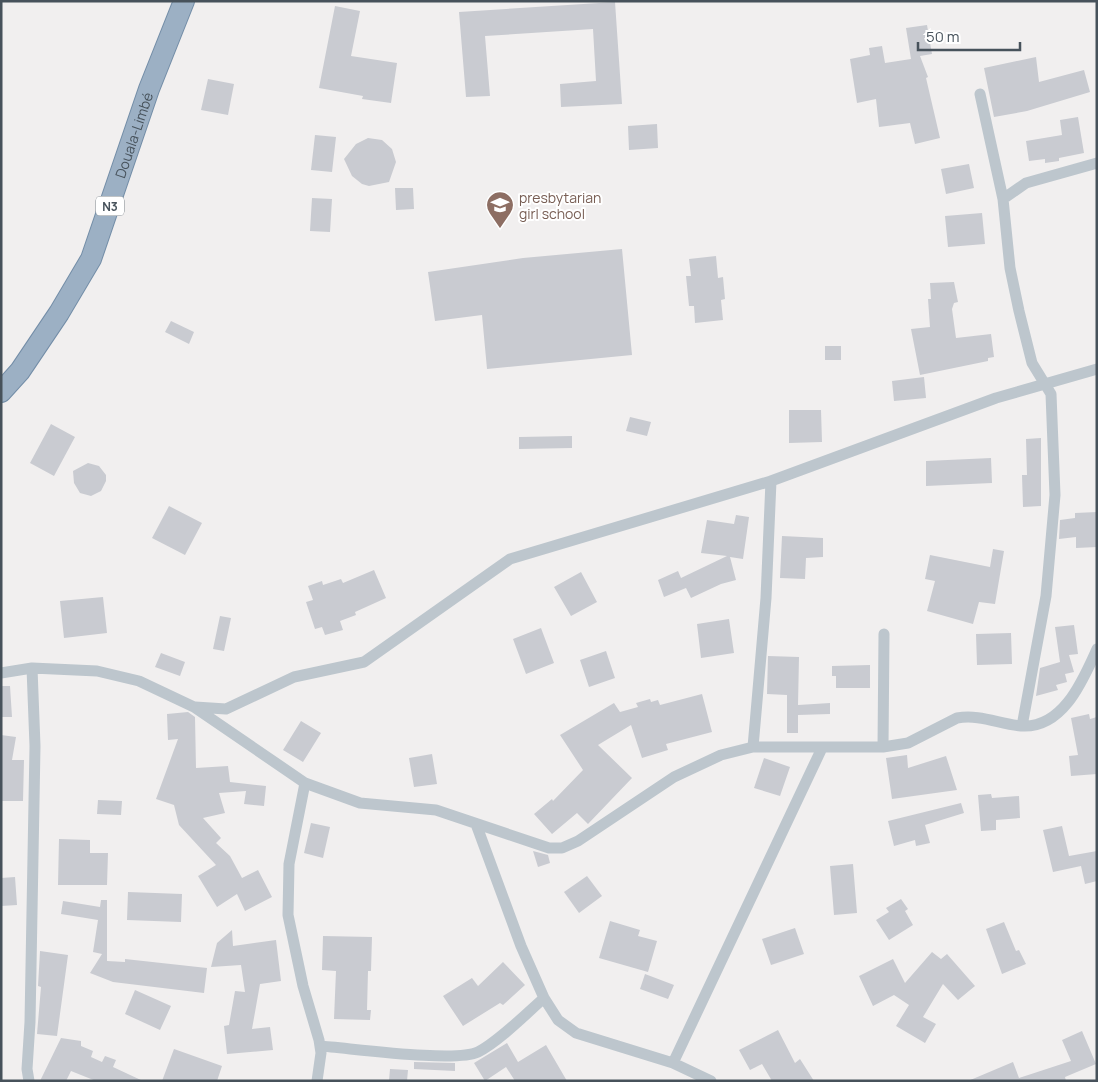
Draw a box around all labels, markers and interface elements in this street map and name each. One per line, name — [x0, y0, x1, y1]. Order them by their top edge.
scale bar — [918, 20, 1020, 52]
text: 50 m — [926, 26, 960, 47]
street label: Douala-Limbé — [110, 90, 157, 180]
place label: presbytarian girl school — [519, 188, 601, 223]
school or university icon: presbytarian girl school — [485, 190, 515, 229]
road number: N3 — [96, 197, 124, 216]

